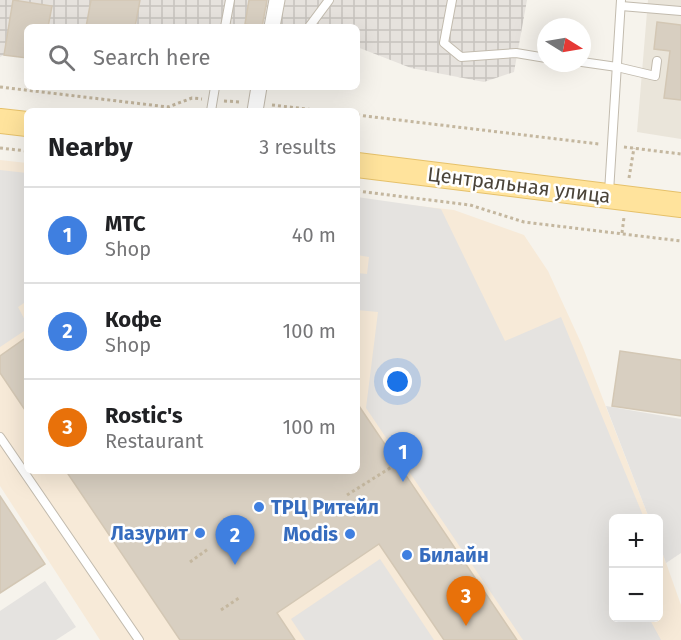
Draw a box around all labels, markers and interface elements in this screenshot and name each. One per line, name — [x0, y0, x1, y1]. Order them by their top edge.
north arrow — [537, 18, 591, 72]
search box — [24, 24, 360, 90]
icon: search — [45, 41, 78, 74]
text: Search here — [93, 44, 211, 71]
text: Nearby — [48, 132, 133, 163]
text: 3 results — [259, 135, 336, 159]
street label: Центральная улица — [426, 162, 612, 208]
text: МТС — [105, 210, 146, 237]
text: 1 — [63, 223, 72, 247]
text: 40 m — [292, 223, 336, 247]
text: Shop — [105, 237, 151, 261]
text: Кофе — [105, 306, 162, 333]
text: 2 — [62, 319, 73, 343]
text: 100 m — [283, 319, 336, 343]
text: Shop — [105, 333, 151, 357]
your location — [383, 367, 412, 396]
text: Rostic's — [105, 402, 183, 429]
text: 3 — [62, 415, 73, 439]
text: 100 m — [283, 415, 336, 439]
text: Restaurant — [105, 429, 203, 453]
pin: 1 — [384, 432, 422, 482]
place label: ТРЦ Ритейл — [271, 495, 379, 519]
marker: ТРЦ Ритейл — [252, 500, 266, 514]
map controls — [609, 514, 663, 622]
button: + — [609, 514, 663, 568]
pin: 2 — [216, 516, 254, 565]
place label: Лазурит — [111, 521, 189, 545]
place label: Modis — [283, 522, 338, 546]
marker: Лазурит — [193, 526, 207, 540]
marker: Modis — [343, 527, 357, 541]
place label: Билайн — [419, 543, 489, 567]
marker: Билайн — [400, 548, 414, 562]
button: − — [609, 568, 663, 622]
pin: 3 — [446, 576, 486, 626]

